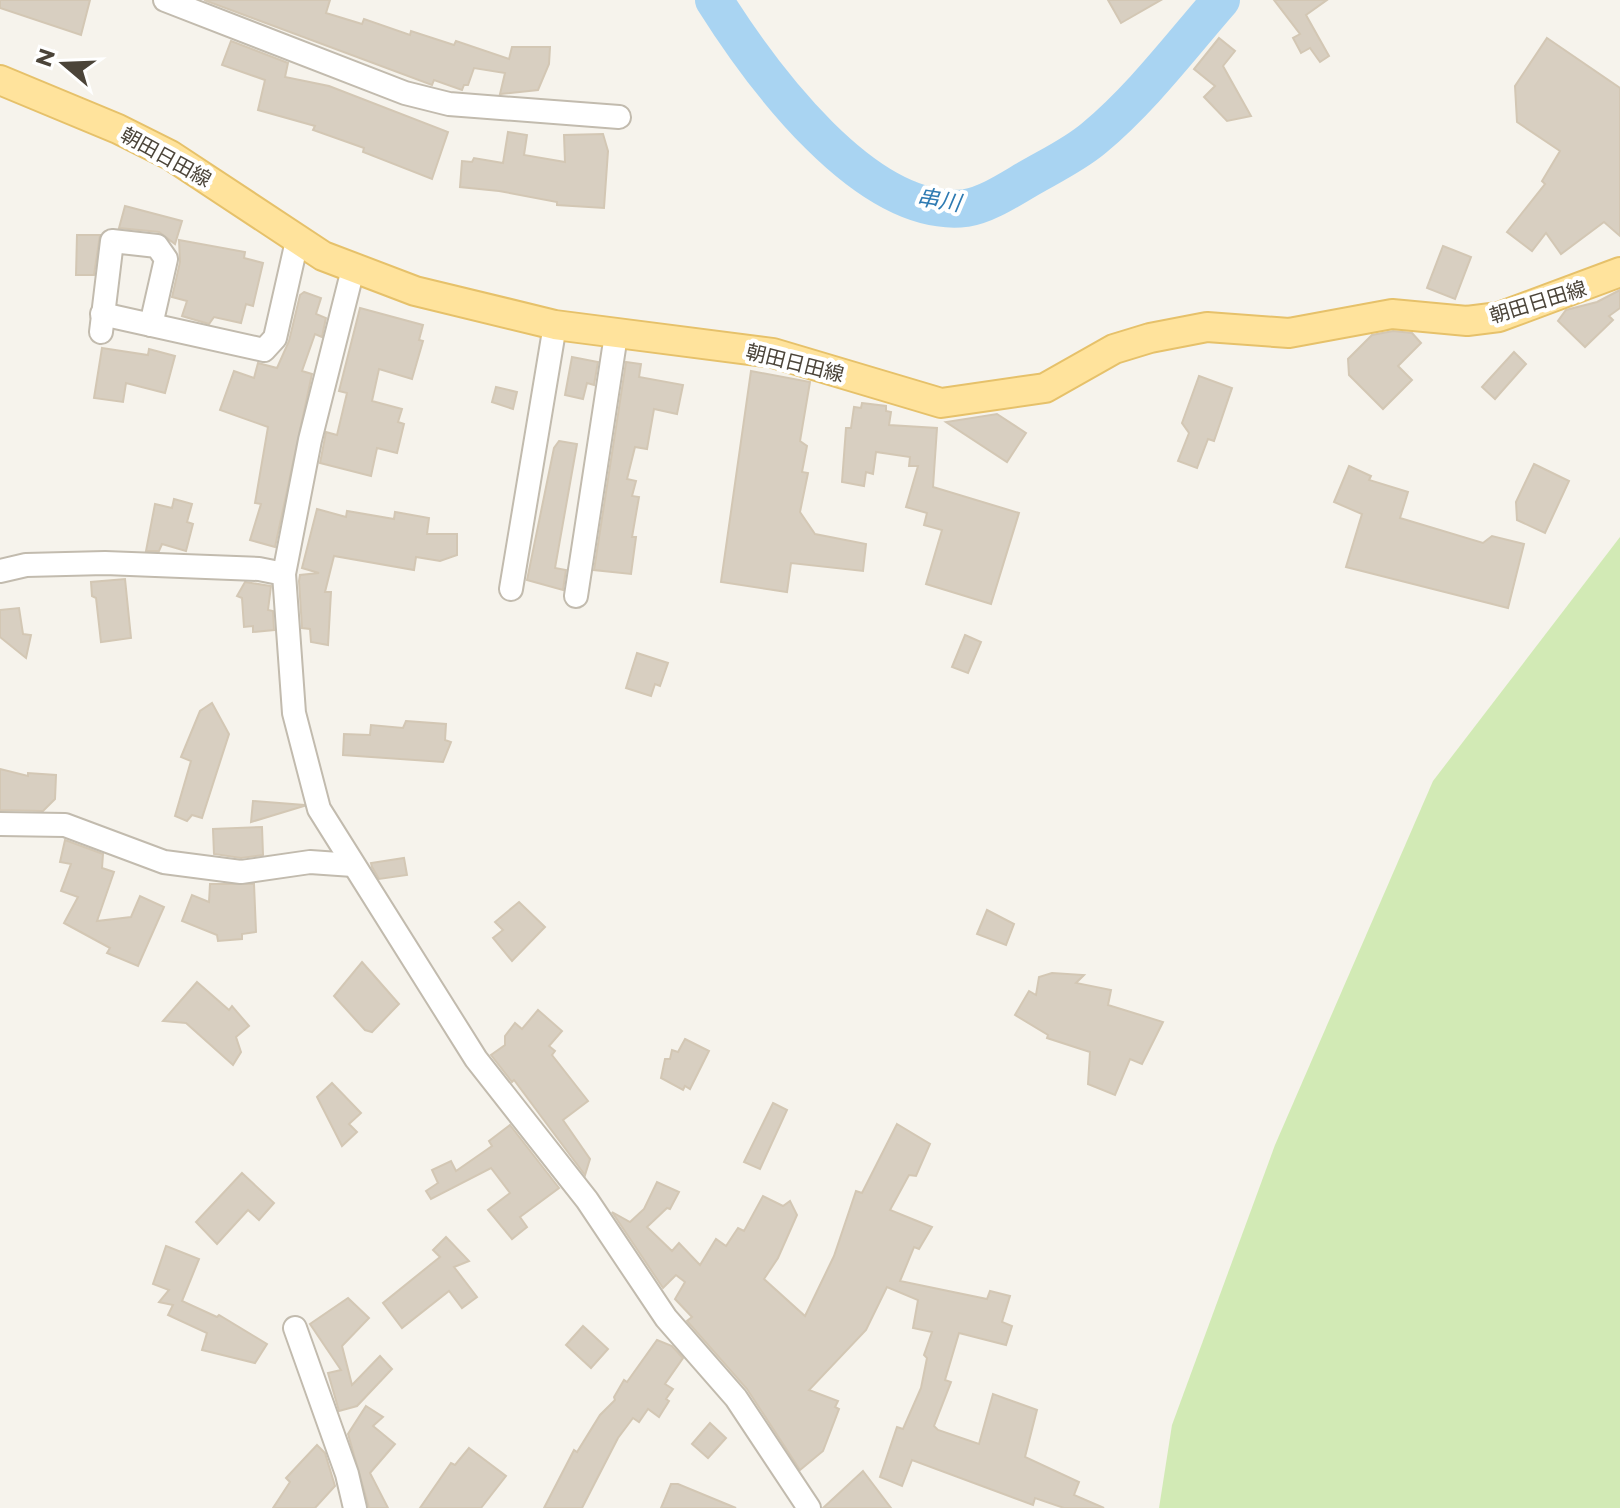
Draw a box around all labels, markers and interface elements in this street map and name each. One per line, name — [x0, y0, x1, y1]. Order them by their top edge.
north arrow — [24, 24, 104, 104]
text: N — [30, 45, 61, 70]
street label: 朝田日田線 — [116, 122, 216, 192]
water label: 串川 — [915, 183, 965, 217]
street label: 朝田日田線 — [1487, 276, 1589, 328]
street label: 朝田日田線 — [744, 339, 846, 387]

